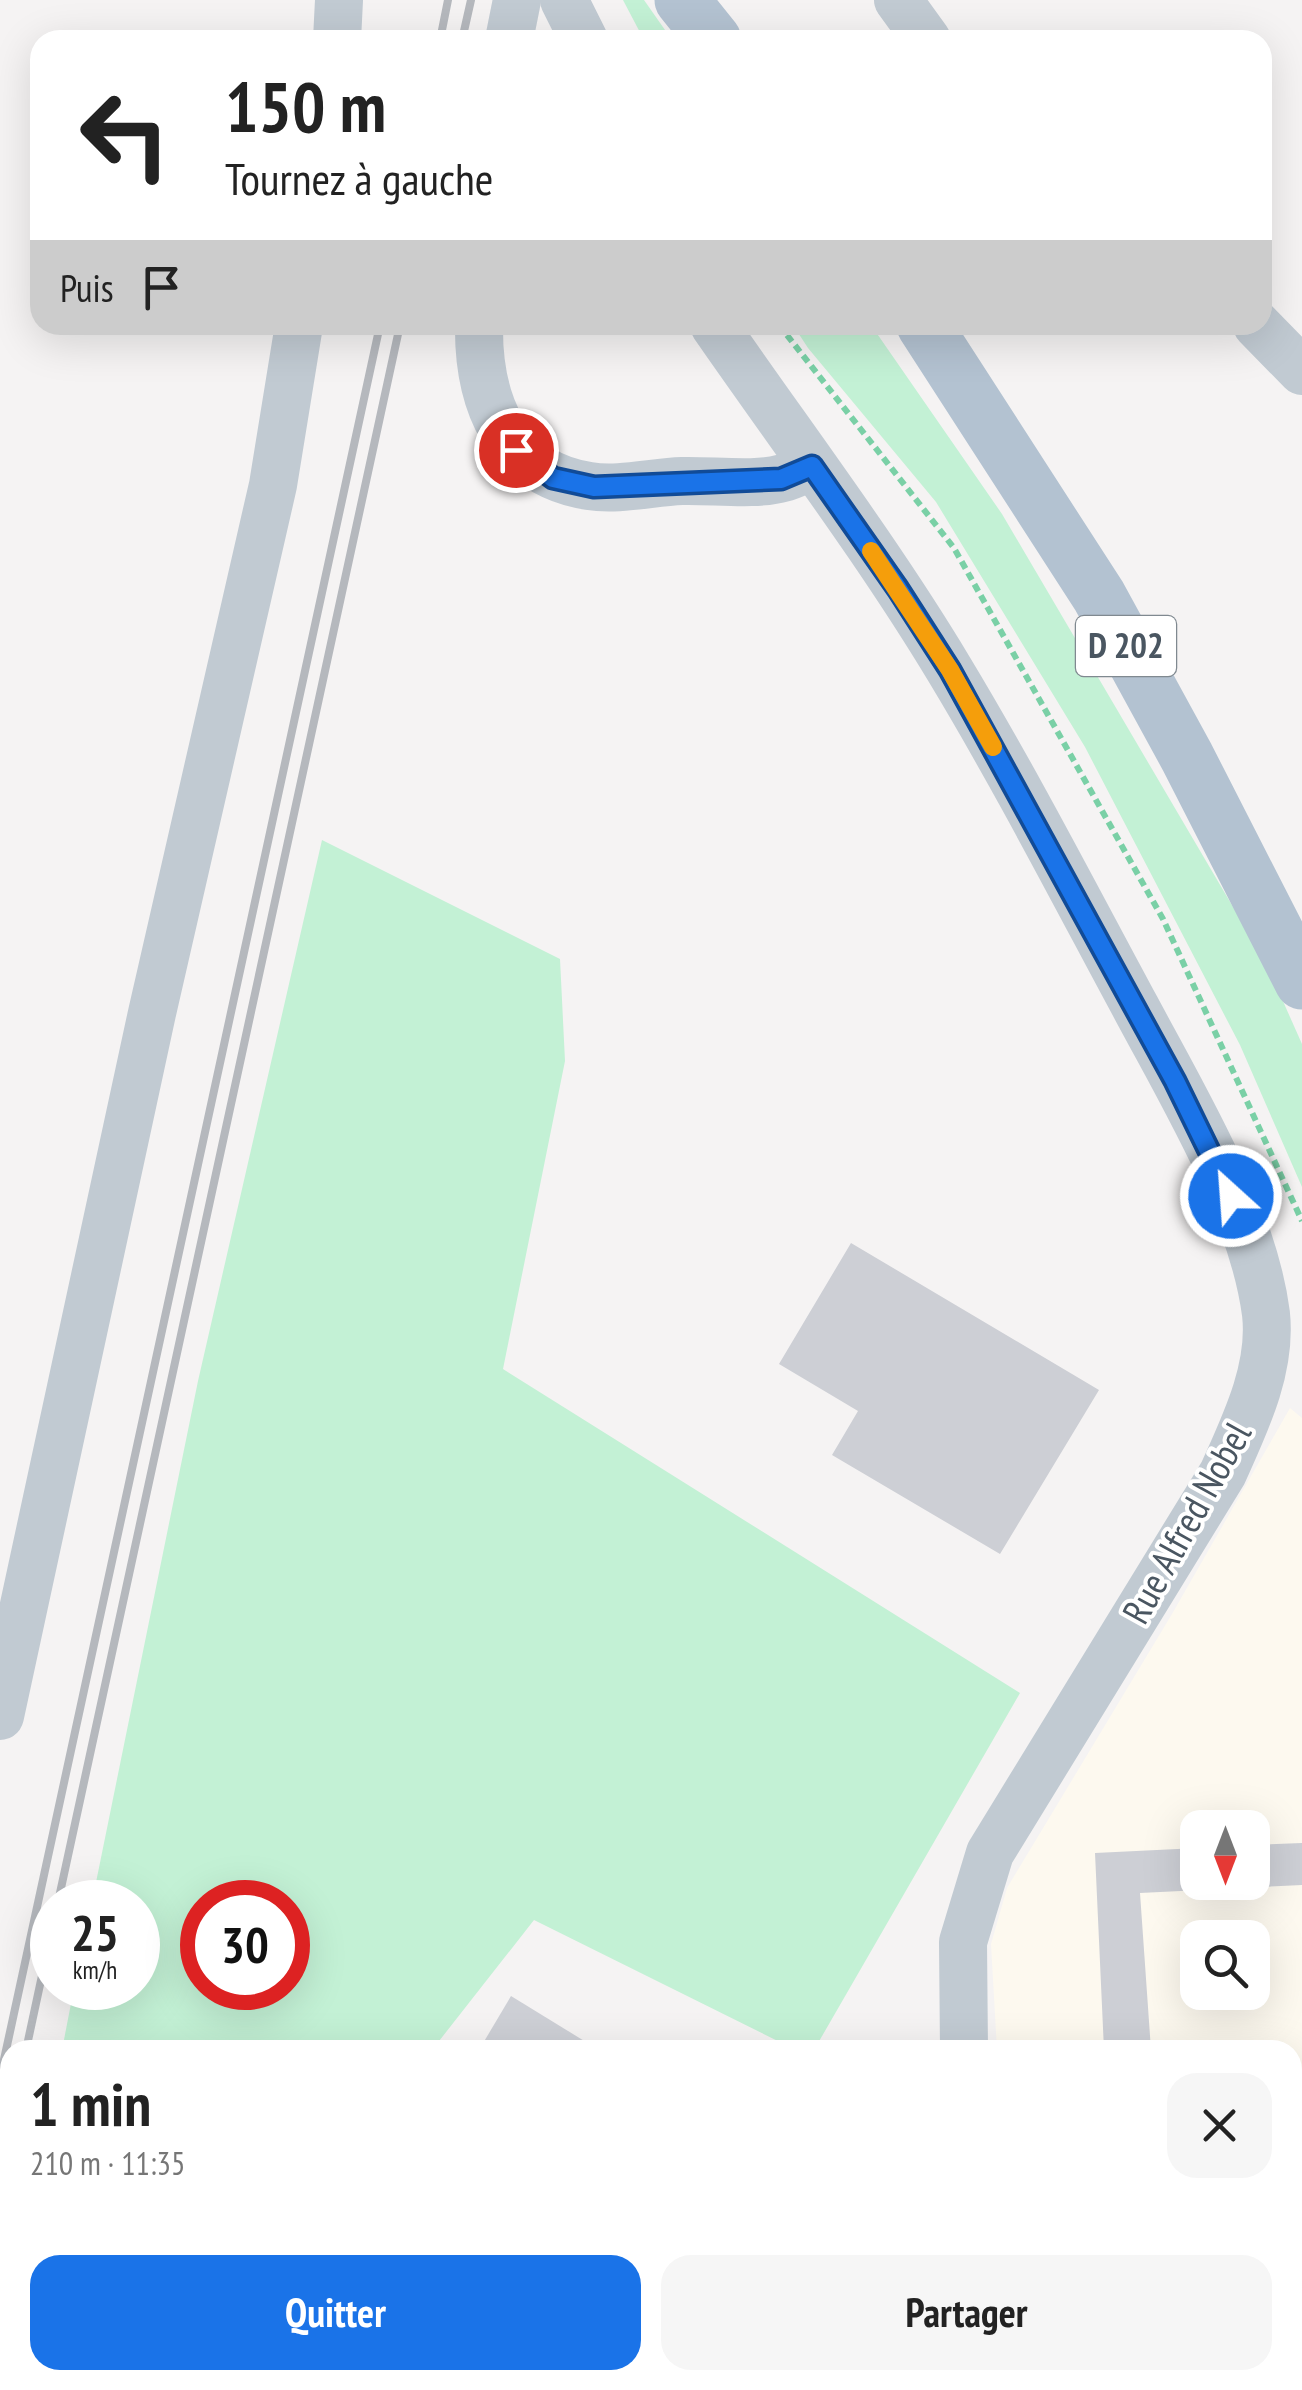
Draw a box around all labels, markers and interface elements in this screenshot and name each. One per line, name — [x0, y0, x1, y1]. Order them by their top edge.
text: 150 m — [225, 61, 386, 151]
icon: left — [60, 70, 190, 200]
text: Tournez à gauche — [225, 149, 493, 207]
icon: arrive — [134, 260, 189, 315]
text: Puis — [60, 263, 114, 312]
pin — [474, 408, 559, 493]
icon: arrive — [489, 423, 544, 478]
road number: D 202 — [1076, 616, 1176, 676]
position arrow — [1179, 1144, 1283, 1248]
street label: Rue Alfred Nobel — [1110, 1413, 1261, 1631]
north arrow — [1180, 1810, 1270, 1900]
map controls — [1180, 1810, 1270, 2010]
speed limit sign: 30 — [180, 1880, 310, 2010]
text: 25 — [71, 1900, 119, 1965]
button: search — [1180, 1920, 1270, 2010]
text: km/h — [73, 1954, 117, 1986]
text: 1 min — [30, 2065, 151, 2143]
button: close — [1167, 2073, 1272, 2178]
text: 210 m · 11:35 — [30, 2142, 185, 2184]
button: Quitter — [30, 2255, 641, 2370]
button: Partager — [661, 2255, 1272, 2370]

